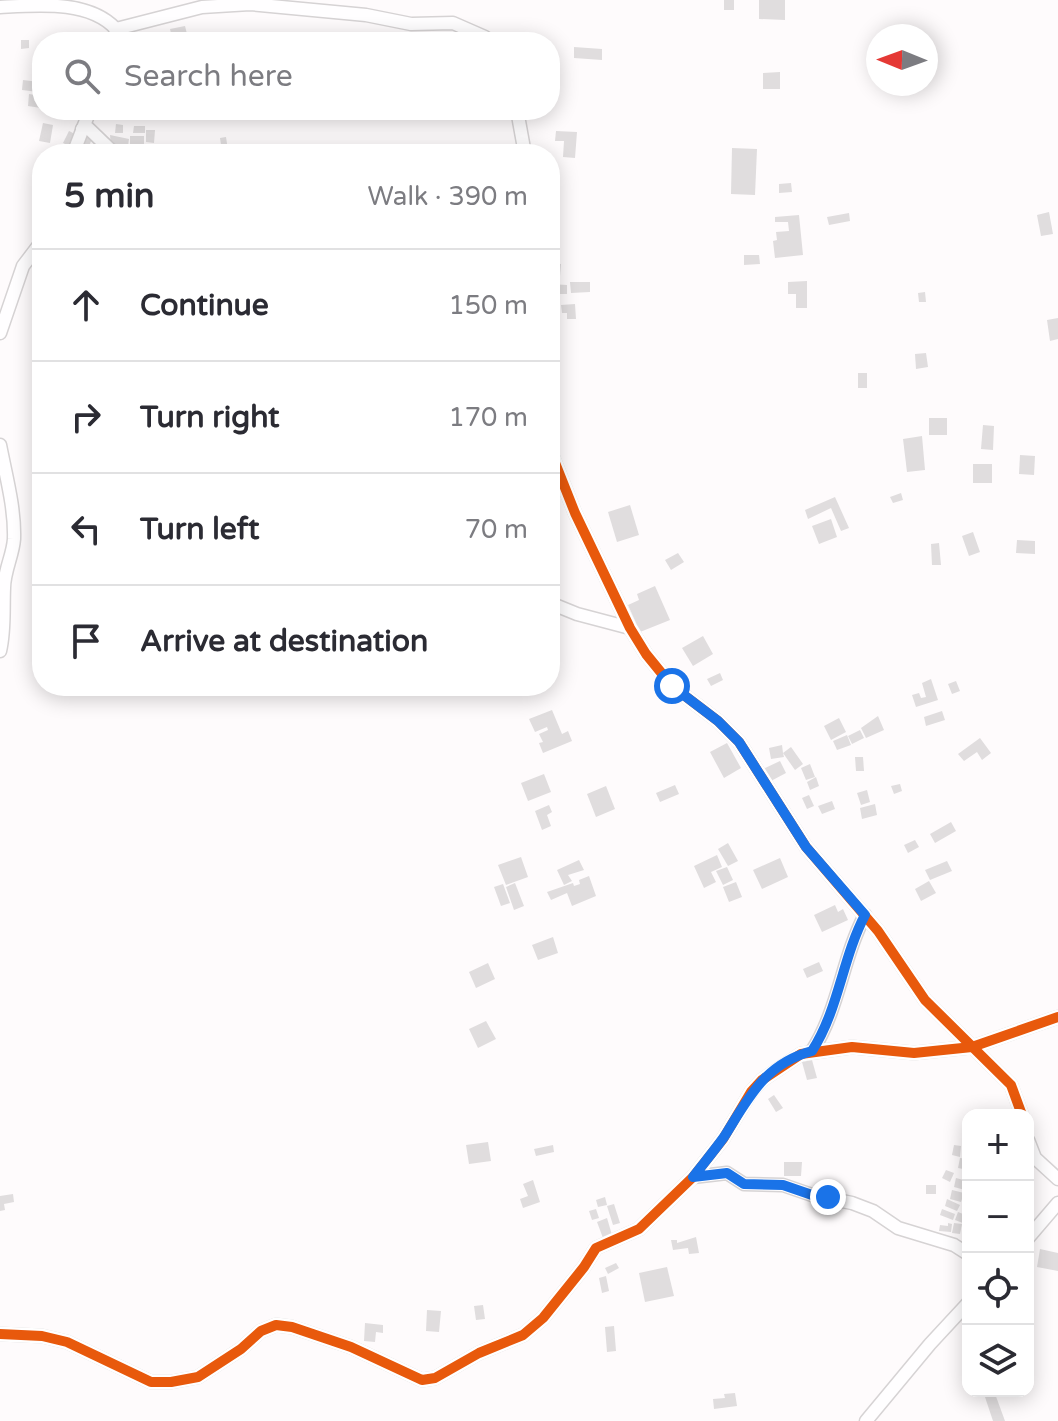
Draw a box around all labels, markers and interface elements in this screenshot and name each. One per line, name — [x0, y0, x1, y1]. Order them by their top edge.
north arrow — [866, 24, 938, 96]
search box — [32, 32, 560, 120]
icon: search — [60, 54, 104, 98]
text: Search here — [124, 58, 293, 95]
text: 5 min — [64, 176, 155, 217]
text: Walk · 390 m — [368, 181, 528, 212]
icon: ahead — [64, 283, 108, 327]
text: Continue — [140, 287, 269, 324]
text: 150 m — [448, 290, 528, 321]
icon: right — [64, 395, 108, 439]
text: Turn right — [140, 399, 280, 436]
text: 170 m — [448, 402, 528, 433]
icon: left — [64, 507, 108, 551]
text: Turn left — [140, 511, 259, 548]
text: 70 m — [465, 514, 528, 545]
icon: arrive — [64, 619, 108, 663]
text: Arrive at destination — [140, 623, 428, 660]
route start — [654, 668, 690, 704]
map controls — [962, 1109, 1034, 1397]
button: + — [962, 1109, 1034, 1181]
route end — [810, 1179, 846, 1215]
button: − — [962, 1181, 1034, 1253]
button: locate — [962, 1253, 1034, 1325]
button: layers — [962, 1325, 1034, 1397]

